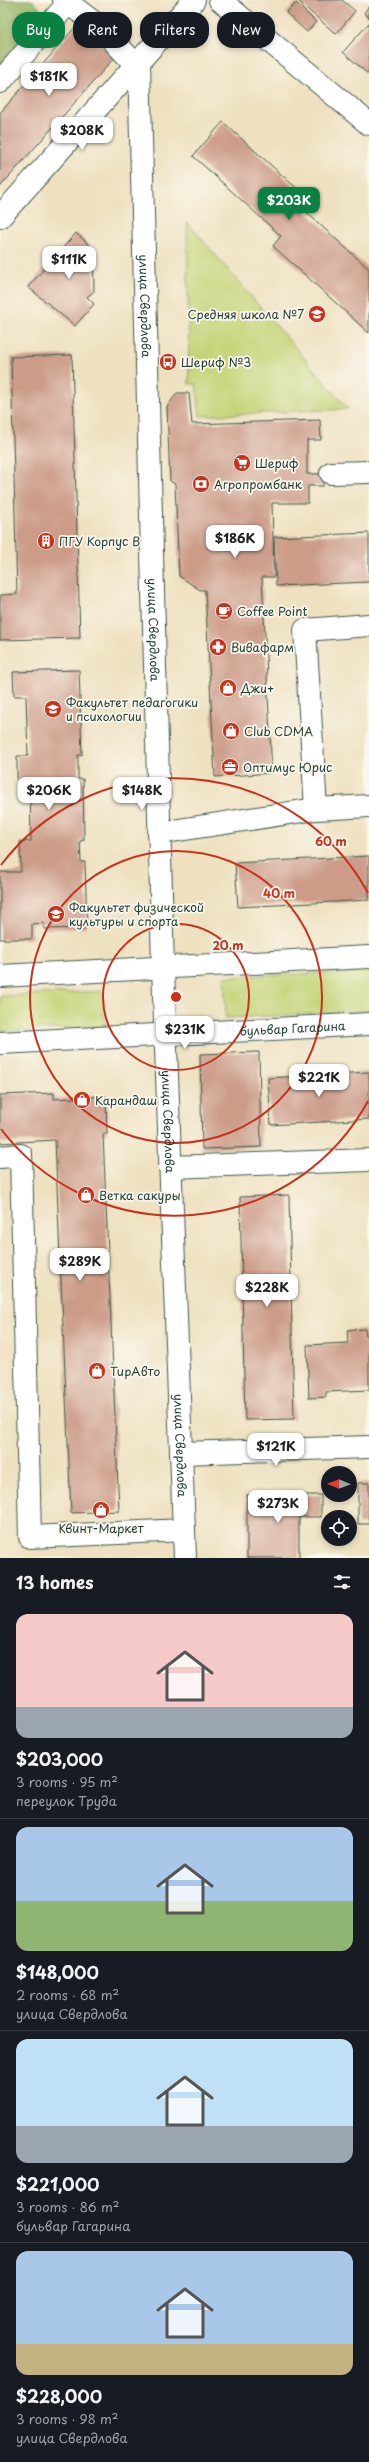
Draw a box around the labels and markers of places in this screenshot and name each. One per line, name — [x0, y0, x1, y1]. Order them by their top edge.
pin: $181K — [21, 63, 77, 97]
pin: $208K — [54, 117, 110, 151]
pin: $203K — [261, 187, 317, 221]
pin: $111K — [41, 246, 97, 280]
school or university icon: Средняя школа №7 — [307, 304, 327, 324]
place label: Средняя школа №7 — [188, 305, 304, 323]
bus stop icon: Шериф №3 — [158, 352, 178, 372]
place label: Шериф №3 — [181, 353, 251, 371]
supermarket icon: Шериф — [232, 453, 252, 473]
place label: Шериф — [255, 454, 299, 472]
bank icon: Агропромбанк — [191, 474, 211, 494]
place label: Агропромбанк — [214, 475, 303, 493]
pin: $186K — [207, 525, 263, 559]
building icon: ПГУ Корпус В — [36, 531, 56, 551]
place label: ПГУ Корпус В — [59, 532, 140, 550]
cafe icon: Coffee Point — [214, 601, 234, 621]
place label: Coffee Point — [237, 602, 307, 620]
pharmacy icon: Вивафарм — [208, 637, 228, 657]
place label: Вивафарм — [231, 638, 294, 656]
shop icon: Джи+ — [218, 678, 238, 698]
place label: Джи+ — [240, 679, 275, 697]
place label: Факультет педагогики и психологии — [66, 693, 198, 725]
school or university icon: Факультет педагогики и психологии — [43, 699, 63, 719]
shop icon: Club CDMA — [221, 721, 241, 741]
place label: Club CDMA — [244, 722, 313, 740]
office icon: Оптимус Юрис — [220, 757, 240, 777]
place label: Оптимус Юрис — [243, 758, 332, 776]
pin: $206K — [21, 777, 77, 811]
pin: $148K — [114, 777, 170, 811]
place label: Факультет физической культуры и спорта — [69, 898, 204, 930]
school or university icon: Факультет физической культуры и спорта — [46, 904, 66, 924]
centre of rings — [169, 990, 183, 1004]
pin: $231K — [157, 1016, 213, 1050]
pin: $221K — [291, 1064, 347, 1098]
shop icon: Карандаш — [72, 1090, 92, 1110]
place label: Карандаш — [95, 1091, 157, 1109]
shop icon: Ветка сакуры — [76, 1185, 96, 1205]
place label: Ветка сакуры — [99, 1186, 181, 1204]
pin: $289K — [52, 1248, 108, 1282]
pin: $228K — [239, 1274, 295, 1308]
shop icon: ТирАвто — [87, 1361, 107, 1381]
place label: ТирАвто — [110, 1362, 160, 1380]
pin: $121K — [248, 1433, 304, 1467]
pin: $273K — [250, 1490, 306, 1524]
shop icon: Квинт-Маркет — [91, 1500, 111, 1520]
place label: Квинт-Маркет — [58, 1519, 144, 1537]

